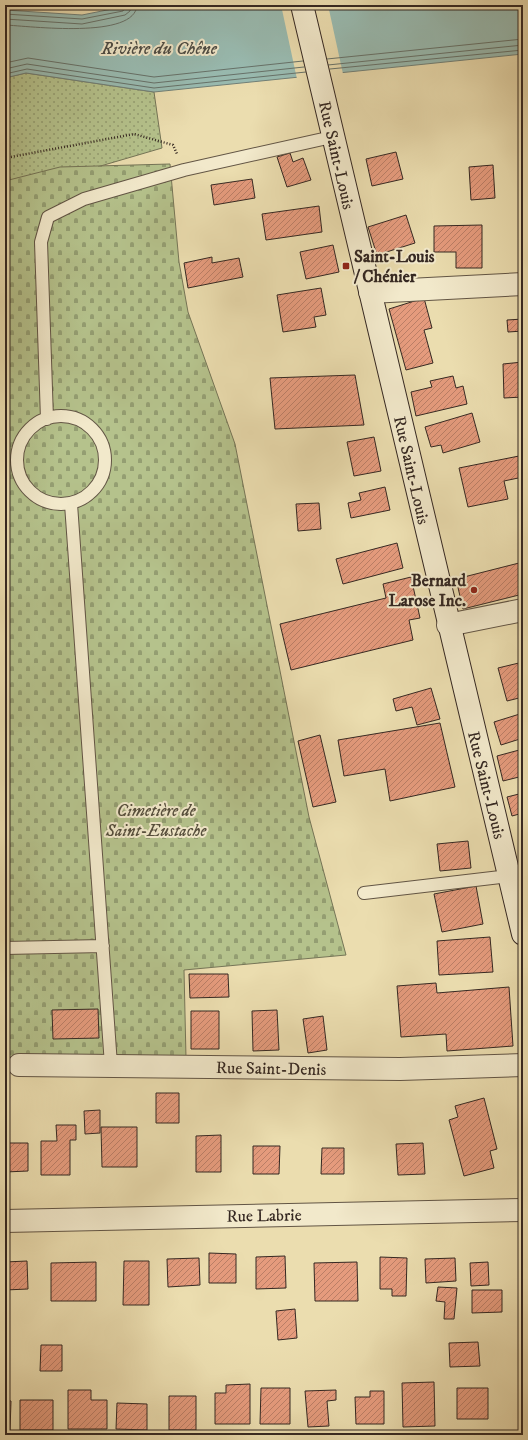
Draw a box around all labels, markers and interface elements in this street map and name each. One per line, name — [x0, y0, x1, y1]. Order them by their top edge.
water label: Rivière du Chêne — [100, 38, 218, 60]
street label: Rue Saint-Louis — [313, 99, 359, 212]
place label: Saint-Louis / Chénier — [353, 246, 435, 288]
marker: Saint-Louis / Chénier — [341, 261, 351, 271]
street label: Rue Saint-Louis — [388, 414, 434, 527]
place label: Bernard Larose Inc. — [388, 570, 467, 612]
marker: Bernard Larose Inc. — [469, 585, 479, 595]
street label: Rue Saint-Louis — [462, 729, 510, 842]
park label: Cimetière de Saint-Eustache — [105, 800, 207, 842]
street label: Rue Saint-Denis — [216, 1057, 327, 1081]
street label: Rue Labrie — [226, 1204, 302, 1228]

